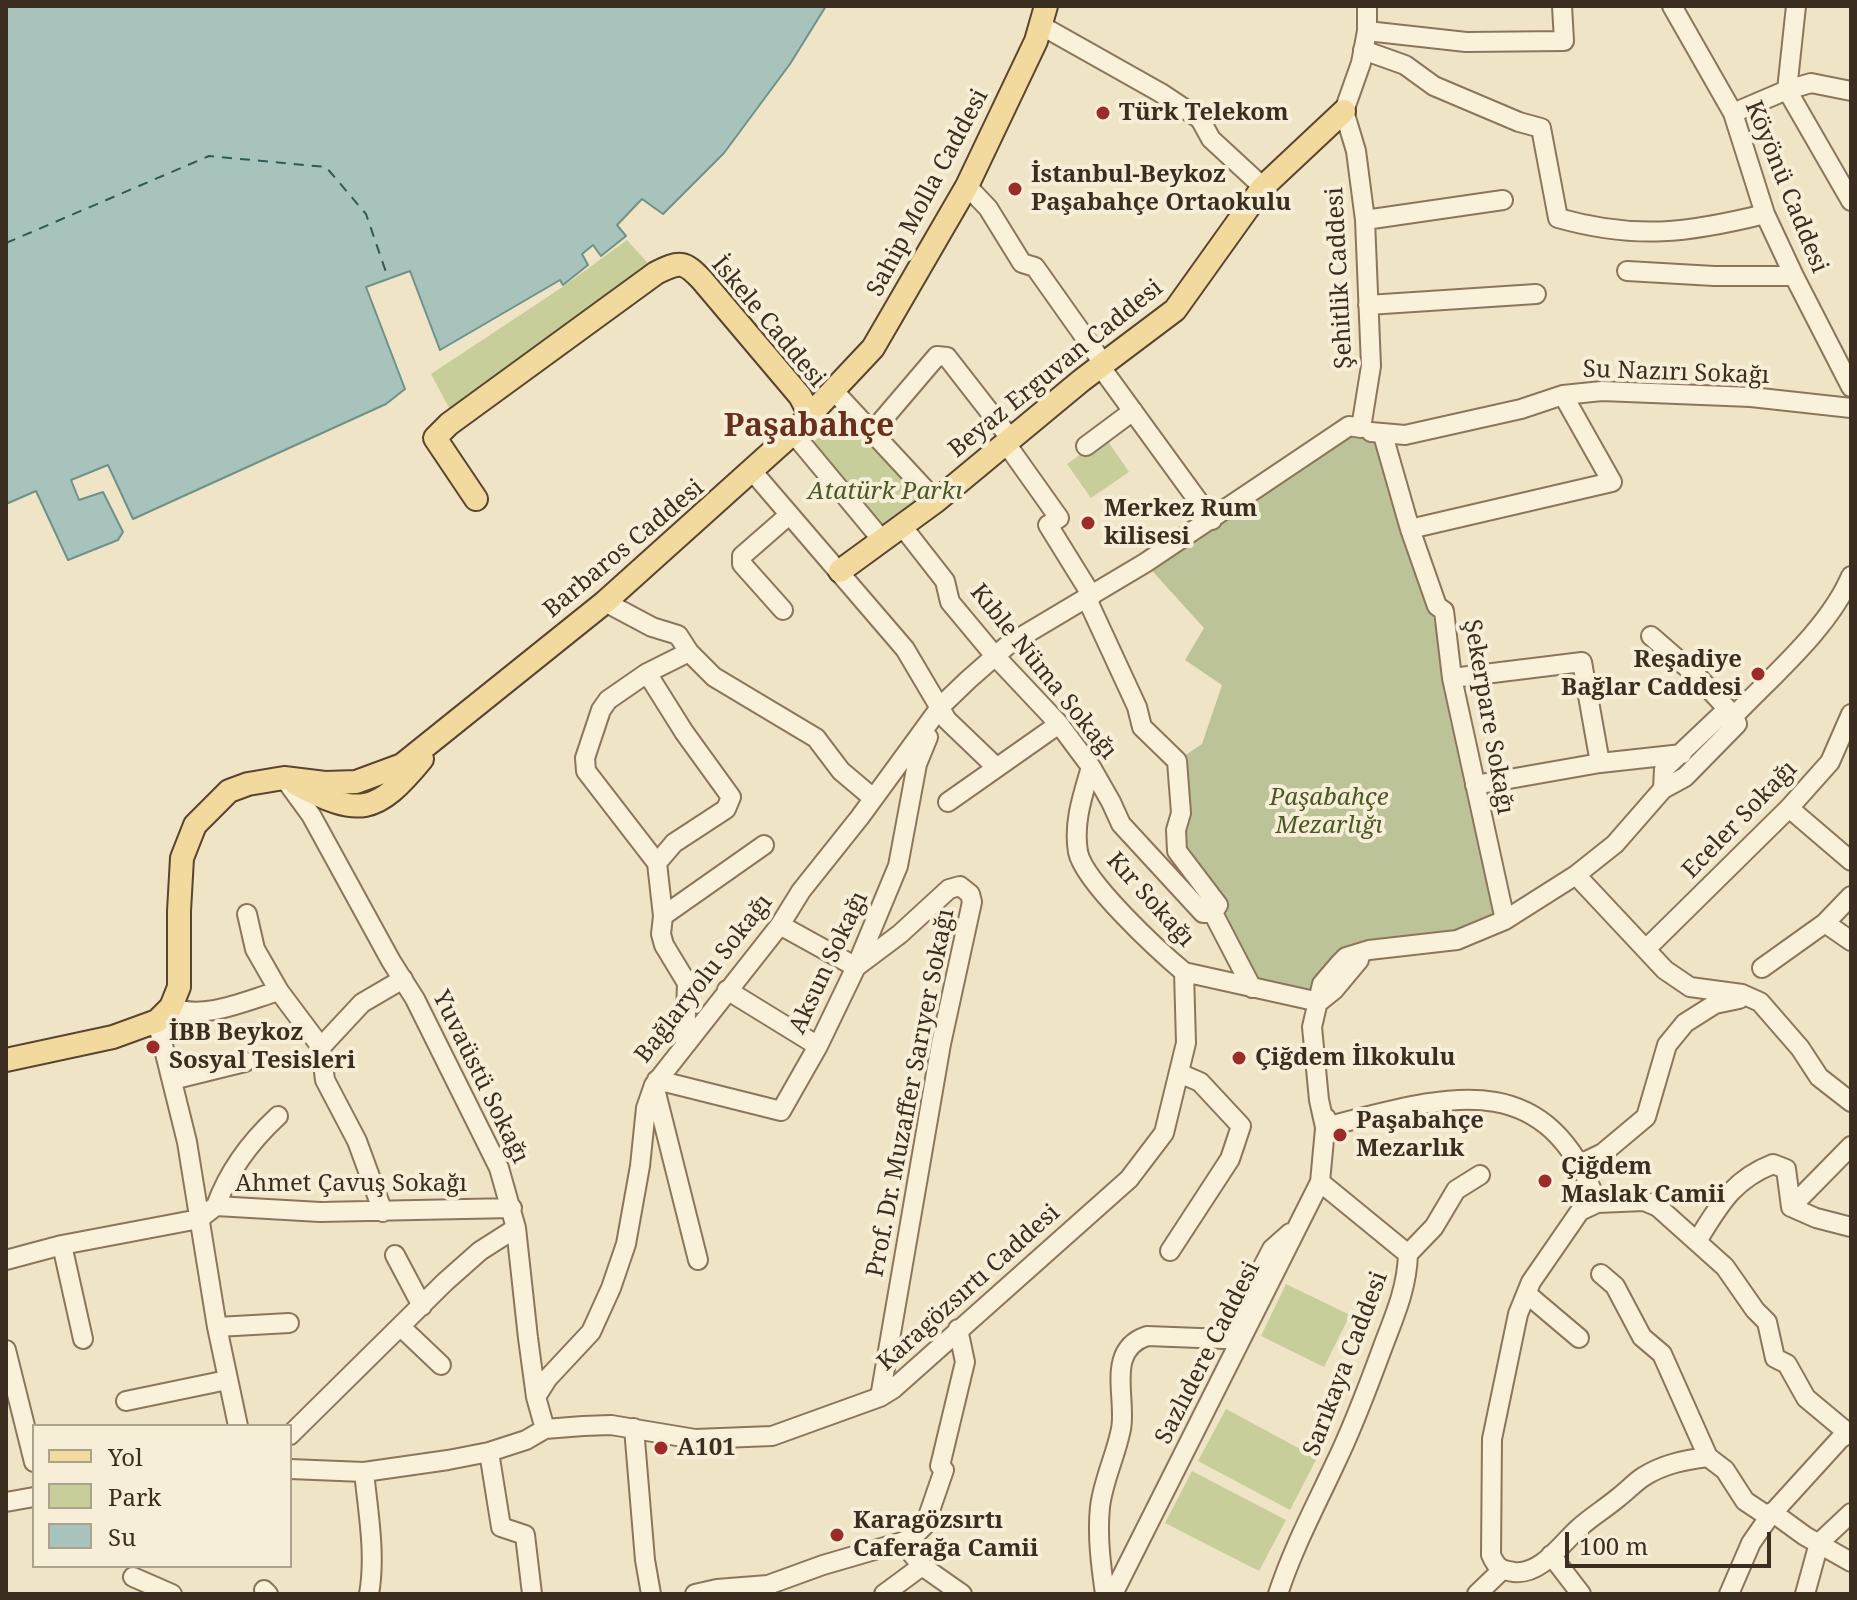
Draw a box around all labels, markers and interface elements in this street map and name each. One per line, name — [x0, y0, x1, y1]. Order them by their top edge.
street label: Sahip Molla Caddesi — [861, 84, 995, 302]
street label: Köyönü Caddesi — [1738, 97, 1834, 277]
place label: Türk Telekom — [1119, 99, 1289, 127]
marker: Türk Telekom — [1094, 104, 1112, 122]
place label: İstanbul-Beykoz Paşabahçe Ortaokulu — [1031, 161, 1291, 217]
marker: İstanbul-Beykoz Paşabahçe Ortaokulu — [1006, 180, 1024, 198]
street label: Şehitlik Caddesi — [1321, 187, 1359, 369]
street label: İskele Caddesi — [705, 251, 831, 393]
street label: Beyaz Erguvan Caddesi — [943, 274, 1169, 464]
street label: Su Nazırı Sokağı — [1582, 355, 1770, 391]
district label: Paşabahçe — [724, 408, 894, 446]
street label: Barbaros Caddesi — [538, 474, 710, 624]
park label: Atatürk Parkı — [808, 478, 962, 506]
place label: Merkez Rum kilisesi — [1104, 495, 1257, 551]
marker: Merkez Rum kilisesi — [1079, 514, 1097, 532]
street label: Kıble Nüma Sokağı — [964, 579, 1122, 765]
street label: Şekerpare Sokağı — [1457, 617, 1519, 817]
place label: Reşadiye Bağlar Caddesi — [1561, 646, 1742, 702]
marker: Reşadiye Bağlar Caddesi — [1749, 665, 1767, 683]
street label: Eceler Sokağı — [1677, 755, 1803, 885]
park label: Paşabahçe Mezarlığı — [1269, 784, 1389, 840]
street label: Kır Sokağı — [1100, 847, 1200, 953]
street label: Aksun Sokağı — [783, 887, 875, 1039]
street label: Bağlaryolu Sokağı — [629, 889, 779, 1069]
street label: Prof. Dr. Muzaffer Sarıyer Sokağı — [861, 907, 961, 1279]
street label: Yuvaüstü Sokağı — [426, 986, 534, 1168]
place label: İBB Beykoz Sosyal Tesisleri — [169, 1019, 355, 1075]
marker: İBB Beykoz Sosyal Tesisleri — [144, 1038, 162, 1056]
place label: Çiğdem İlkokulu — [1255, 1044, 1456, 1072]
marker: Çiğdem İlkokulu — [1230, 1049, 1248, 1067]
place label: Paşabahçe Mezarlık — [1356, 1107, 1484, 1163]
marker: Paşabahçe Mezarlık — [1331, 1126, 1349, 1144]
place label: Çiğdem Maslak Camii — [1561, 1153, 1725, 1209]
street label: Ahmet Çavuş Sokağı — [235, 1170, 467, 1198]
marker: Çiğdem Maslak Camii — [1536, 1172, 1554, 1190]
street label: Karagözsırtı Caddesi — [872, 1199, 1066, 1377]
street label: Sazlıdere Caddesi — [1150, 1257, 1266, 1449]
street label: Sarıkaya Caddesi — [1298, 1268, 1394, 1460]
legend — [32, 1424, 292, 1568]
place label: A101 — [677, 1434, 736, 1462]
marker: A101 — [652, 1439, 670, 1457]
text: Yol — [108, 1440, 143, 1473]
text: Park — [108, 1480, 161, 1513]
place label: Karagözsırtı Caferağa Camii — [853, 1507, 1039, 1563]
scale bar — [1569, 1516, 1775, 1566]
text: Su — [108, 1520, 136, 1553]
marker: Karagözsırtı Caferağa Camii — [828, 1526, 846, 1544]
text: 100 m — [1579, 1529, 1648, 1562]

